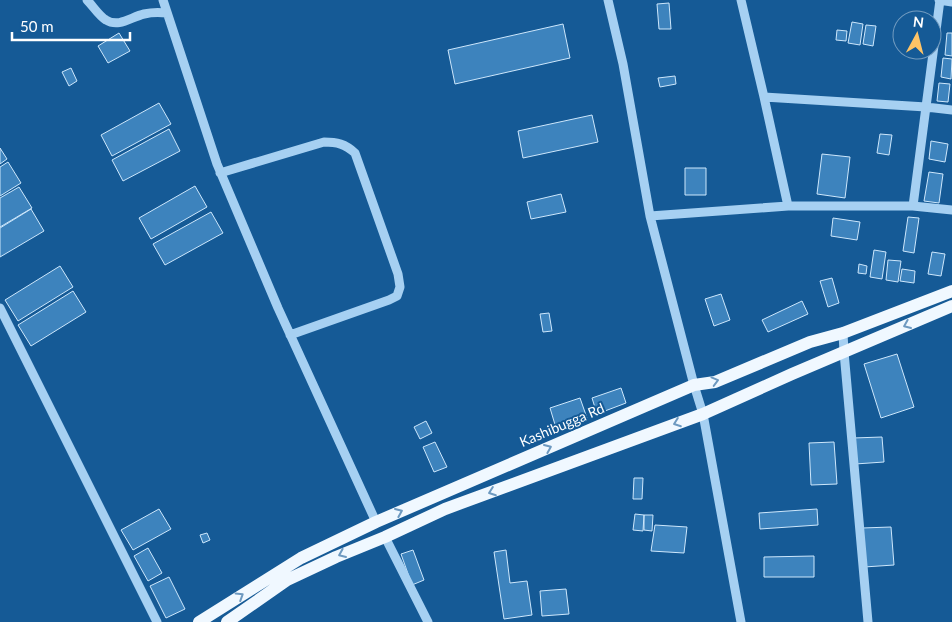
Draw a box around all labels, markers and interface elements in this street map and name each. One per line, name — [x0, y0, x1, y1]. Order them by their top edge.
scale bar — [12, 10, 130, 42]
north arrow — [892, 10, 942, 60]
text: N — [912, 13, 925, 31]
text: 50 m — [20, 17, 54, 35]
one-way arrow — [903, 318, 912, 329]
one-way arrow — [710, 376, 719, 387]
street label: Kashibugga Rd — [517, 399, 607, 450]
one-way arrow — [674, 417, 682, 427]
one-way arrow — [543, 443, 552, 454]
one-way arrow — [488, 486, 497, 496]
one-way arrow — [394, 507, 403, 518]
one-way arrow — [338, 548, 347, 559]
one-way arrow — [235, 592, 244, 602]

